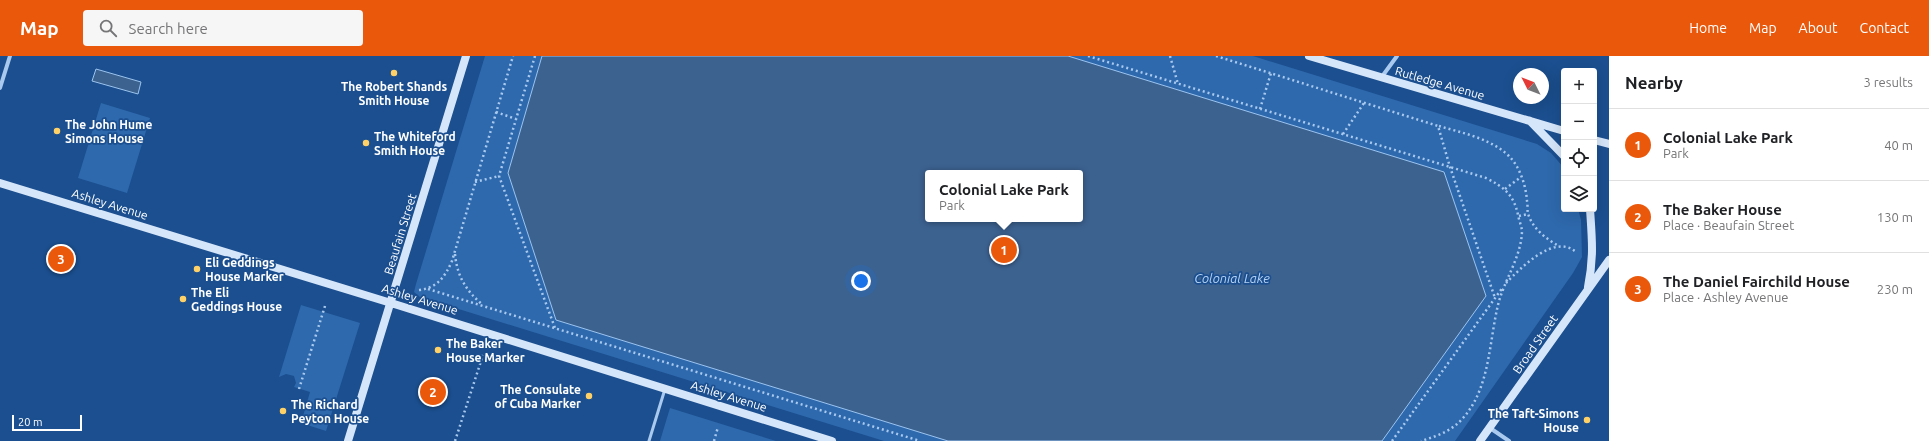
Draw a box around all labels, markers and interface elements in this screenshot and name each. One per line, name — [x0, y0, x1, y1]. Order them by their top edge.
search box — [83, 10, 363, 46]
text: Map — [20, 17, 59, 39]
icon: search — [97, 17, 119, 39]
text: Search here — [129, 20, 208, 37]
text: Home — [1689, 20, 1727, 36]
text: Map — [1749, 20, 1777, 36]
text: About — [1799, 20, 1838, 36]
text: Contact — [1860, 20, 1909, 36]
street label: Rutledge Avenue — [1394, 64, 1486, 102]
marker: The Robert Shands Smith House — [389, 68, 399, 78]
north arrow — [1513, 68, 1549, 104]
map controls — [1561, 68, 1597, 212]
button: + — [1561, 68, 1597, 104]
text: Nearby — [1625, 73, 1683, 92]
text: 3 results — [1863, 75, 1913, 89]
place label: The Robert Shands Smith House — [341, 80, 447, 107]
button: − — [1561, 104, 1597, 140]
place label: The John Hume Simons House — [65, 118, 152, 145]
marker: The John Hume Simons House — [52, 126, 62, 136]
text: Colonial Lake Park — [1663, 129, 1793, 146]
place label: The Whiteford Smith House — [374, 130, 456, 157]
marker: The Whiteford Smith House — [361, 138, 371, 148]
text: 1 — [1634, 138, 1642, 152]
text: 40 m — [1884, 138, 1913, 152]
button: locate — [1561, 140, 1597, 176]
text: Park — [1663, 146, 1689, 160]
popup — [925, 170, 1083, 222]
button: layers — [1561, 176, 1597, 212]
text: Colonial Lake Park — [939, 181, 1069, 198]
street label: Ashley Avenue — [70, 186, 150, 222]
street label: Beaufain Street — [382, 192, 419, 276]
text: Park — [939, 198, 965, 212]
text: The Baker House — [1663, 201, 1782, 218]
text: 2 — [1634, 210, 1642, 224]
text: 130 m — [1877, 210, 1913, 224]
text: Place · Beaufain Street — [1663, 218, 1794, 232]
pin: 1 — [991, 235, 1017, 265]
pin: 3 — [48, 244, 74, 274]
place label: Eli Geddings House Marker — [205, 256, 284, 283]
marker: Eli Geddings House Marker — [192, 264, 202, 274]
your location — [851, 271, 871, 291]
water label: Colonial Lake — [1194, 271, 1270, 285]
text: The Daniel Fairchild House — [1663, 273, 1850, 290]
street label: Ashley Avenue — [380, 281, 460, 317]
text: 3 — [1634, 282, 1642, 296]
text: 230 m — [1877, 282, 1913, 296]
place label: The Eli Geddings House — [191, 286, 282, 313]
text: Place · Ashley Avenue — [1663, 290, 1789, 304]
marker: The Eli Geddings House — [178, 294, 188, 304]
street label: Broad Street — [1510, 312, 1560, 376]
place label: The Baker House Marker — [446, 337, 525, 364]
marker: The Baker House Marker — [433, 345, 443, 355]
pin: 2 — [420, 377, 446, 407]
street label: Ashley Avenue — [689, 378, 769, 414]
place label: The Consulate of Cuba Marker — [495, 383, 581, 410]
marker: The Consulate of Cuba Marker — [584, 391, 594, 401]
place label: The Richard Peyton House — [291, 398, 369, 425]
marker: The Richard Peyton House — [278, 406, 288, 416]
place label: The Taft-Simons House — [1488, 407, 1579, 434]
scale bar — [12, 413, 82, 432]
marker: The Taft-Simons House — [1582, 415, 1592, 425]
text: 20 m — [18, 416, 42, 428]

